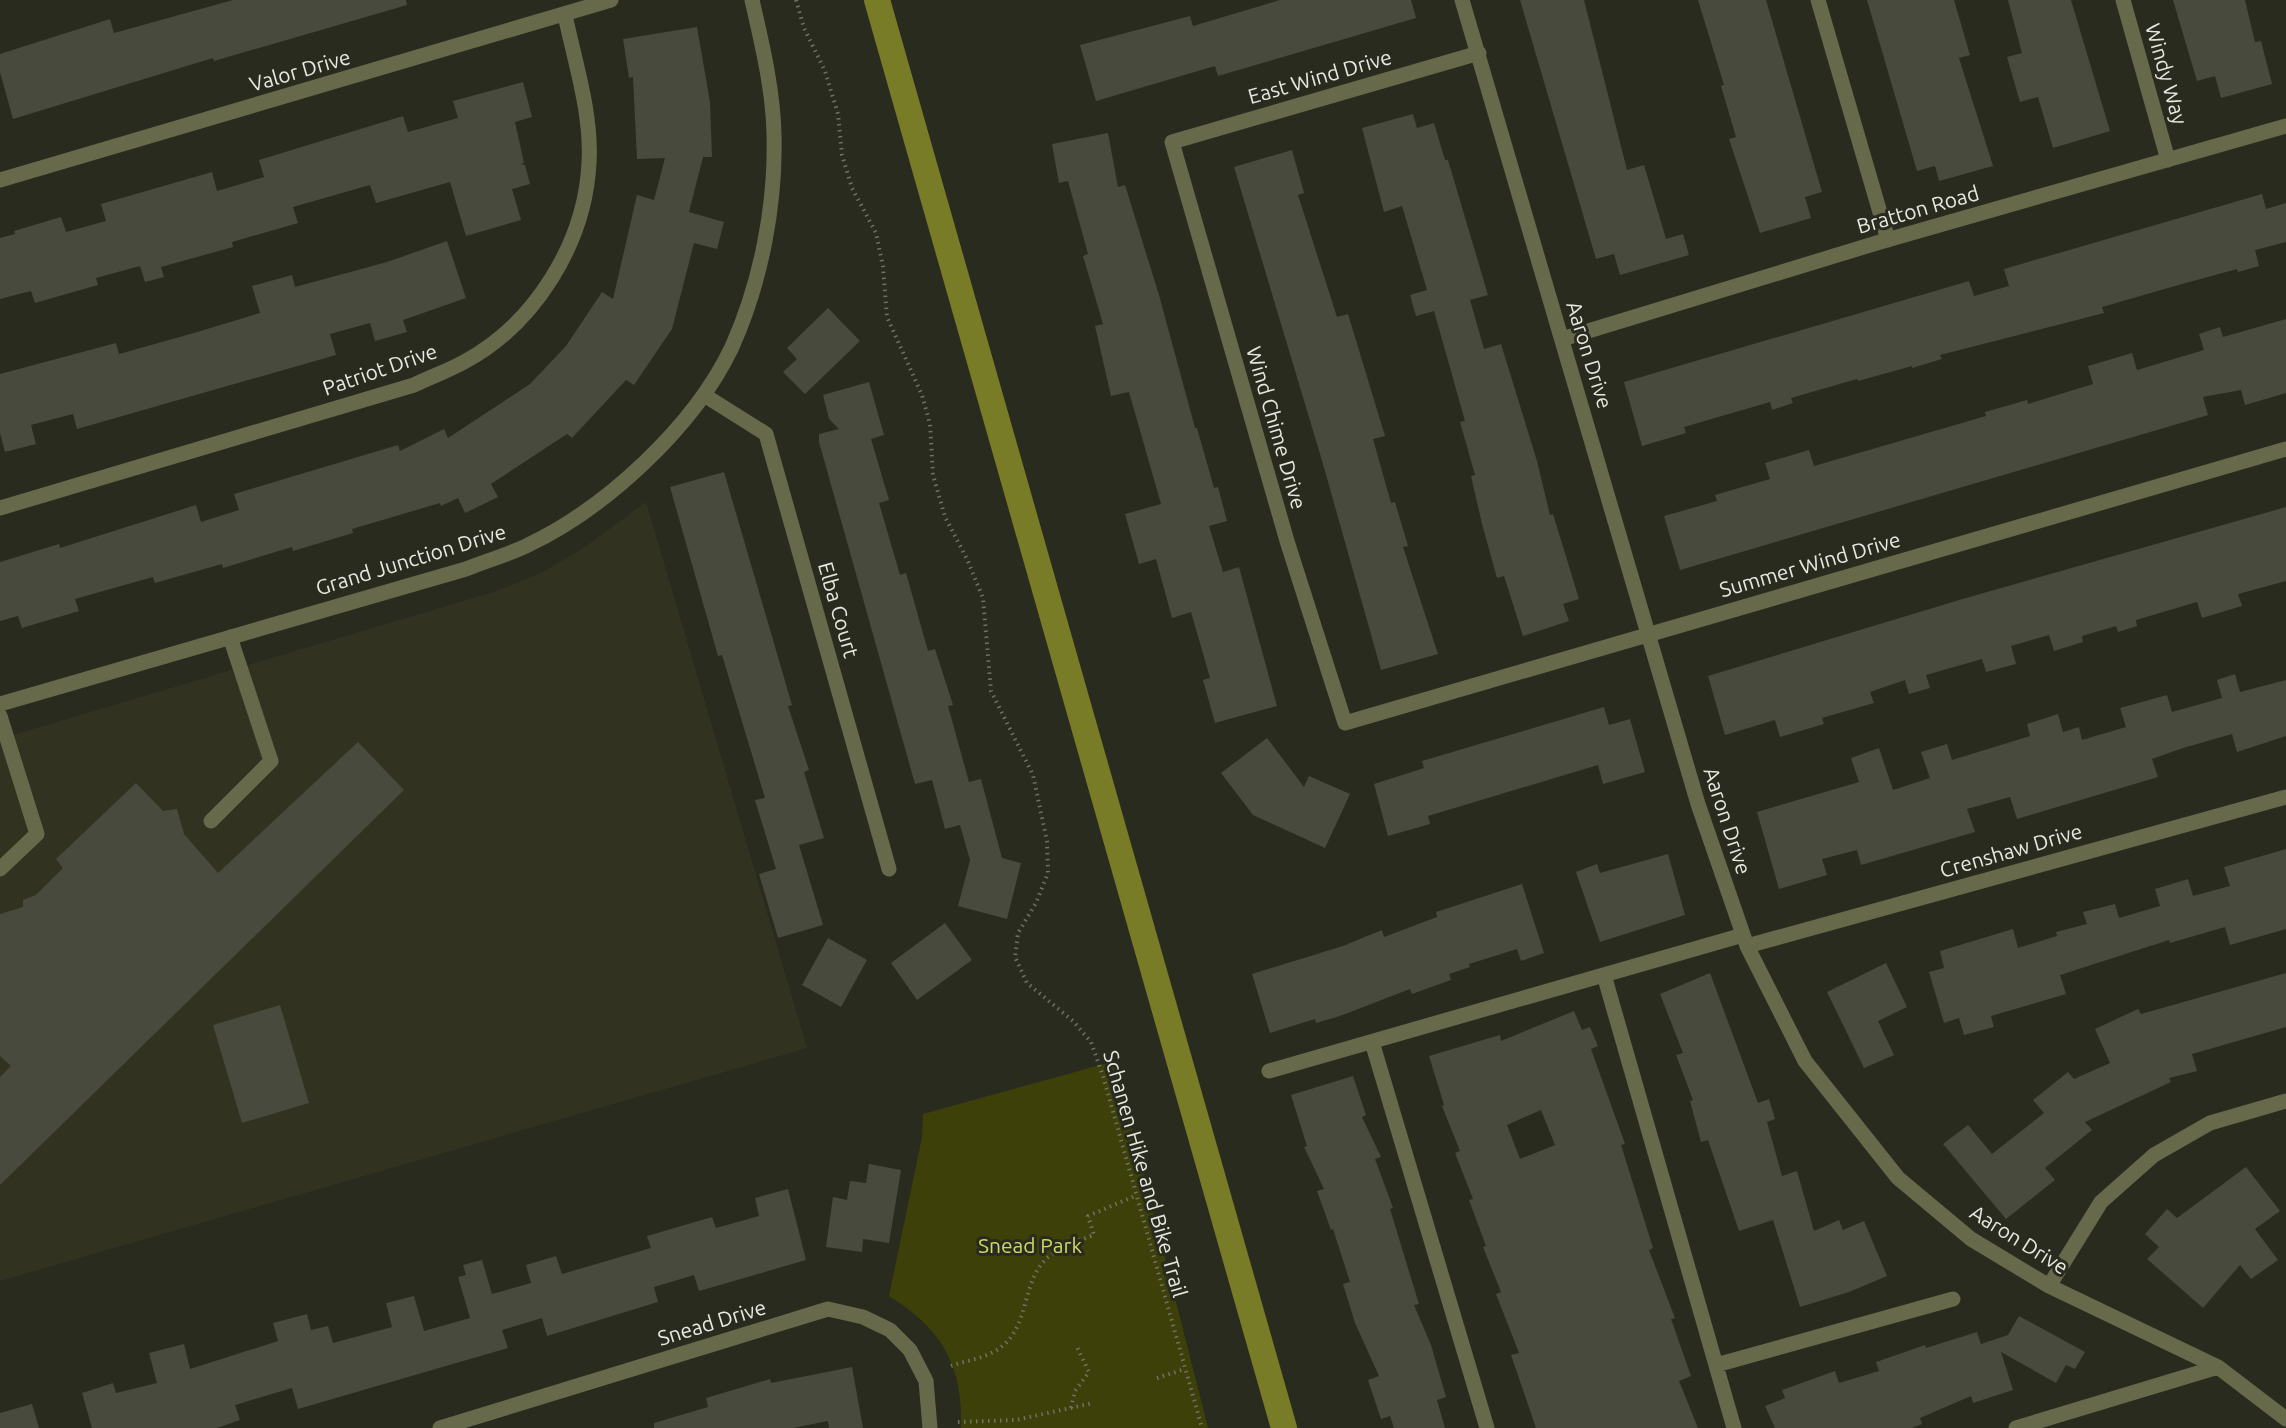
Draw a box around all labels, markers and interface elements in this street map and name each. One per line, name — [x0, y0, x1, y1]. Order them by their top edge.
street label: Windy Way — [2141, 20, 2193, 127]
street label: Valor Drive — [246, 44, 353, 96]
street label: East Wind Drive — [1245, 44, 1394, 108]
street label: Bratton Road — [1854, 180, 1982, 238]
street label: Aaron Drive — [1562, 298, 1618, 411]
street label: Patriot Drive — [319, 338, 440, 400]
street label: Wind Chime Drive — [1242, 344, 1312, 512]
street label: Grand Junction Drive — [313, 519, 509, 599]
street label: Summer Wind Drive — [1716, 527, 1903, 601]
street label: Elba Court — [814, 559, 864, 660]
street label: Aaron Drive — [1699, 764, 1757, 877]
street label: Crenshaw Drive — [1937, 818, 2085, 882]
street label: Schanen Hike and Bike Trail — [1099, 1048, 1193, 1300]
street label: Aaron Drive — [1966, 1200, 2073, 1279]
park label: Snead Park — [978, 1233, 1082, 1257]
street label: Snead Drive — [655, 1294, 769, 1350]

